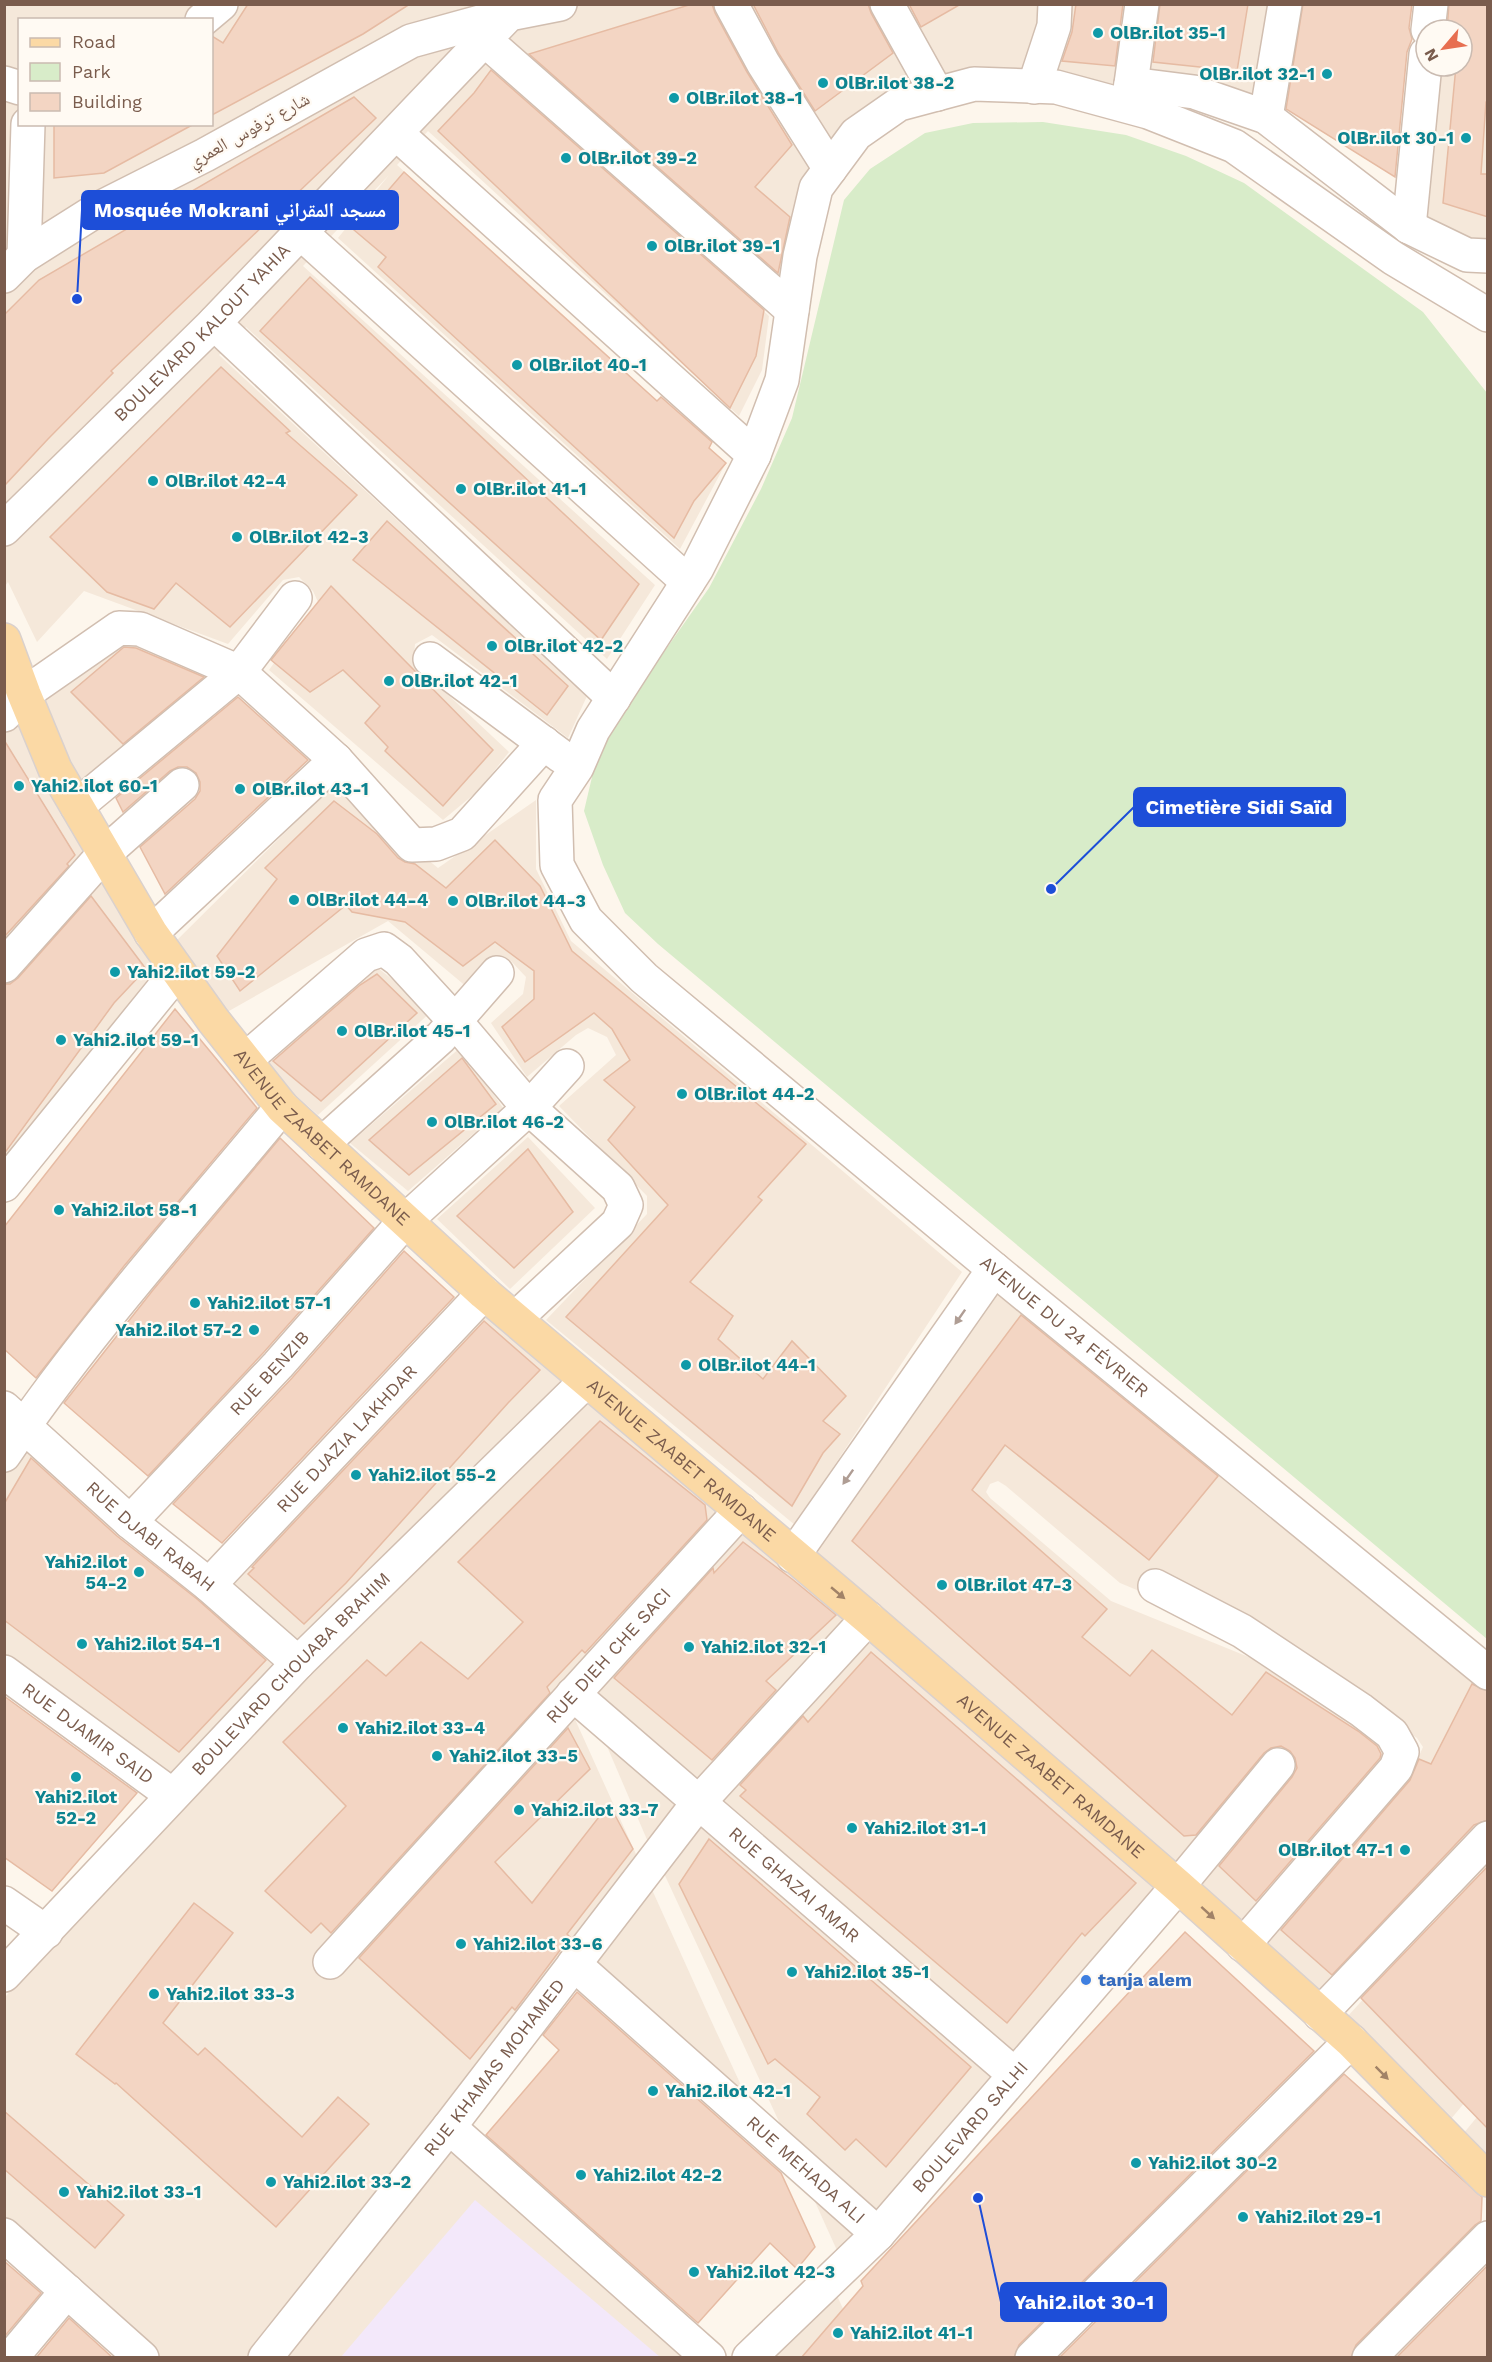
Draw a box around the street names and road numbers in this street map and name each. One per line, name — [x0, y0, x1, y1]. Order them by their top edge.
street label: شارع ترفوس العمري — [184, 88, 315, 176]
street label: BOULEVARD KALOUT YAHIA — [109, 239, 294, 425]
street label: AVENUE ZAABET RAMDANE — [230, 1044, 414, 1229]
street label: AVENUE DU 24 FÉVRIER — [976, 1251, 1153, 1401]
street label: RUE BENZIB — [225, 1326, 313, 1419]
street label: RUE DJAZIA LAKHDAR — [272, 1360, 421, 1517]
street label: AVENUE ZAABET RAMDANE — [583, 1374, 781, 1546]
street label: RUE DJABI RABAH — [82, 1477, 219, 1596]
street label: BOULEVARD CHOUABA BRAHIM — [187, 1568, 394, 1779]
street label: RUE DIEH CHE SACI — [541, 1583, 675, 1727]
street label: RUE DJAMIR SAID — [18, 1678, 158, 1788]
street label: AVENUE ZAABET RAMDANE — [953, 1689, 1149, 1862]
street label: RUE GHAZAI AMAR — [725, 1822, 864, 1946]
street label: RUE KHAMAS MOHAMED — [419, 1975, 569, 2160]
street label: BOULEVARD SALHI — [907, 2057, 1032, 2197]
street label: RUE MEHADA ALI — [743, 2111, 870, 2228]

